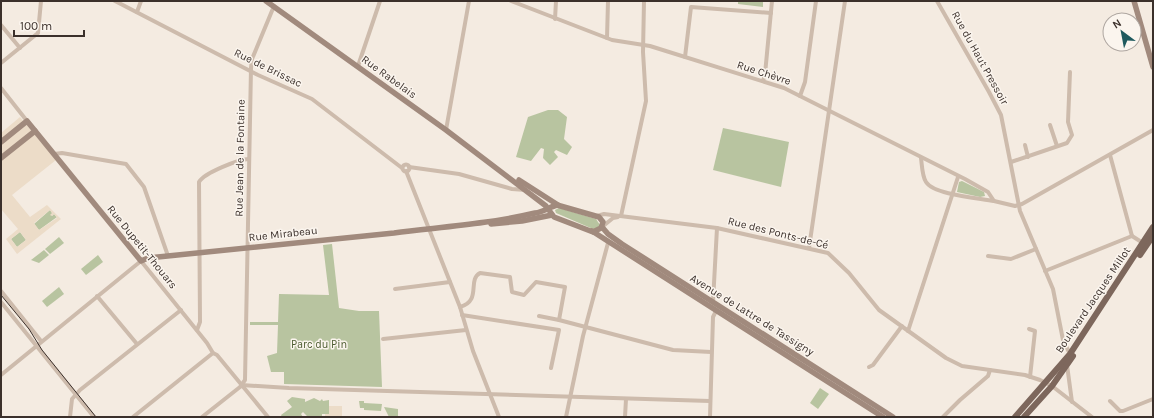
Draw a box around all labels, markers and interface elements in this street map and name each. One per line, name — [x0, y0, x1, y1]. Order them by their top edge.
street label: Rue du Haut Pressoir — [949, 9, 1011, 107]
scale bar — [14, 12, 84, 38]
north arrow — [1102, 12, 1142, 52]
text: N — [1110, 16, 1124, 32]
text: 100 m — [20, 19, 52, 33]
street label: Rue de Brissac — [232, 46, 304, 90]
street label: Rue Rabelais — [359, 53, 419, 101]
street label: Rue Chèvre — [735, 58, 793, 88]
street label: Rue Jean de la Fontaine — [232, 99, 248, 217]
street label: Rue Dupetit-Thouars — [104, 203, 180, 292]
street label: Rue des Ponts-de-Cé — [726, 214, 830, 252]
street label: Rue Mirabeau — [248, 224, 318, 244]
street label: Boulevard Jacques Millot — [1053, 244, 1133, 356]
street label: Avenue de Lattre de Tassigny — [688, 271, 816, 359]
park label: Parc du Pin — [291, 338, 347, 351]

